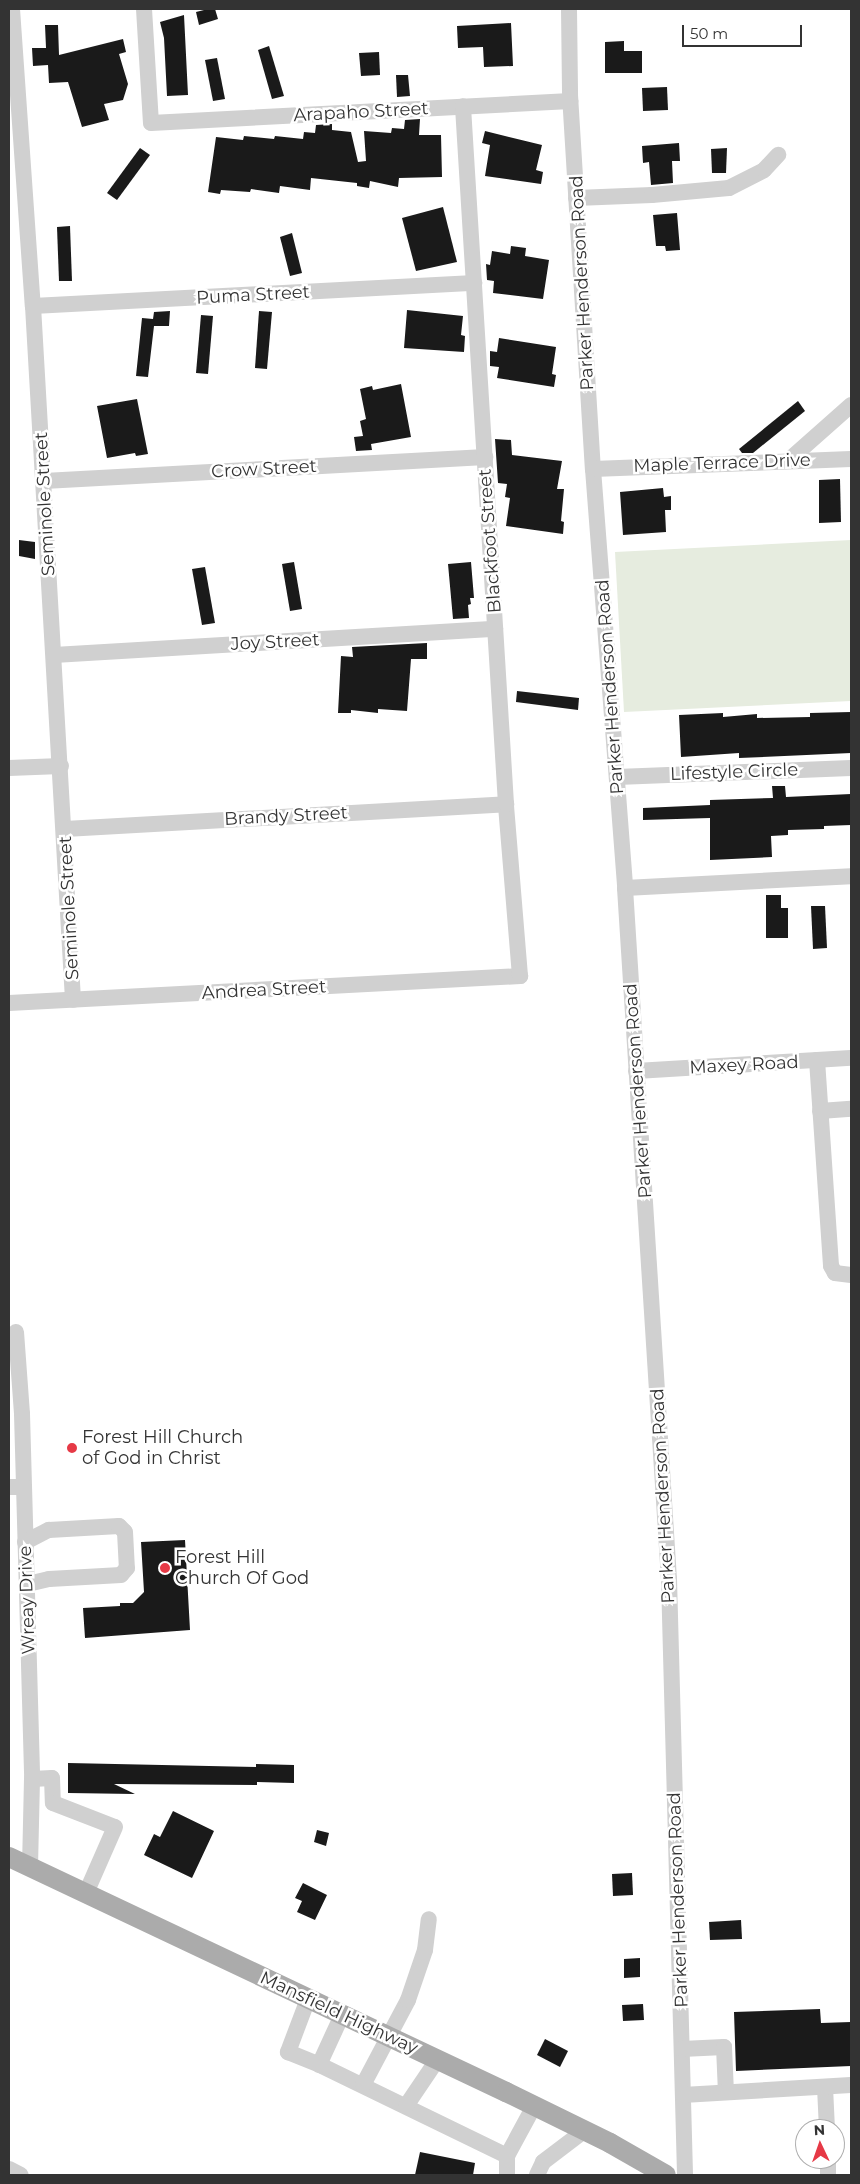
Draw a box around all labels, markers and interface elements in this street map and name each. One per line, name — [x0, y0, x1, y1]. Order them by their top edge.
scale bar — [685, 15, 805, 47]
text: 50 m — [690, 24, 728, 43]
street label: Arapaho Street — [293, 98, 429, 126]
street label: Parker Henderson Road — [566, 175, 598, 391]
street label: Puma Street — [196, 281, 310, 309]
street label: Seminole Street — [30, 431, 60, 577]
street label: Maple Terrace Drive — [633, 449, 811, 477]
street label: Crow Street — [211, 455, 317, 483]
street label: Blackfoot Street — [474, 468, 506, 614]
street label: Parker Henderson Road — [592, 579, 628, 795]
street label: Joy Street — [230, 629, 320, 655]
street label: Lifestyle Circle — [670, 759, 798, 785]
street label: Brandy Street — [224, 802, 348, 830]
street label: Seminole Street — [54, 835, 84, 981]
street label: Andrea Street — [201, 976, 327, 1004]
street label: Parker Henderson Road — [620, 983, 656, 1199]
street label: Maxey Road — [689, 1051, 799, 1079]
street label: Parker Henderson Road — [647, 1388, 679, 1604]
place label: Forest Hill Church of God in Christ — [82, 1427, 243, 1470]
marker: Forest Hill Church of God in Christ — [66, 1442, 78, 1454]
street label: Wreay Drive — [14, 1545, 40, 1655]
place label: Forest Hill Church Of God — [175, 1547, 309, 1590]
marker: Forest Hill Church Of God — [159, 1562, 171, 1574]
street label: Parker Henderson Road — [663, 1792, 693, 2008]
street label: Mansfield Highway — [257, 1967, 421, 2059]
north arrow — [795, 2119, 845, 2169]
text: N — [813, 2121, 825, 2139]

